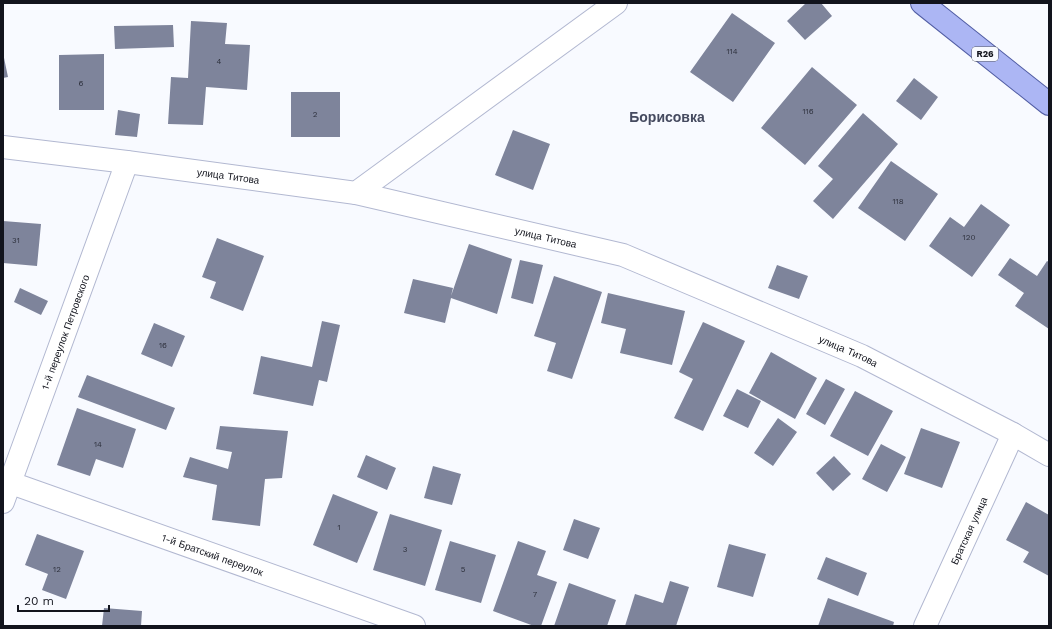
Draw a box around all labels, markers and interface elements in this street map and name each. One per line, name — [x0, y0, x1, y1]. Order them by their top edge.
house number: 114 — [726, 47, 738, 56]
road number: R26 — [972, 47, 998, 61]
house number: 4 — [217, 57, 222, 66]
house number: 6 — [79, 79, 84, 88]
house number: 116 — [802, 107, 814, 116]
district label: Борисовка — [629, 109, 705, 125]
house number: 2 — [313, 110, 318, 119]
street label: улица Титова — [196, 167, 260, 186]
house number: 118 — [892, 197, 904, 206]
street label: улица Титова — [514, 225, 578, 250]
house number: 120 — [963, 233, 975, 242]
house number: 31 — [12, 236, 20, 245]
street label: 1-й переулок Петровского — [39, 273, 92, 391]
street label: улица Титова — [817, 333, 880, 369]
house number: 16 — [159, 341, 167, 350]
house number: 14 — [94, 440, 102, 449]
street label: Братская улица — [949, 495, 990, 566]
house number: 1 — [337, 523, 341, 532]
street label: 1-й Братский переулок — [160, 532, 265, 578]
house number: 3 — [403, 545, 408, 554]
house number: 12 — [53, 565, 61, 574]
house number: 5 — [461, 565, 466, 574]
scale bar — [18, 587, 109, 613]
house number: 7 — [533, 590, 538, 599]
text: 20 m — [24, 594, 54, 608]

